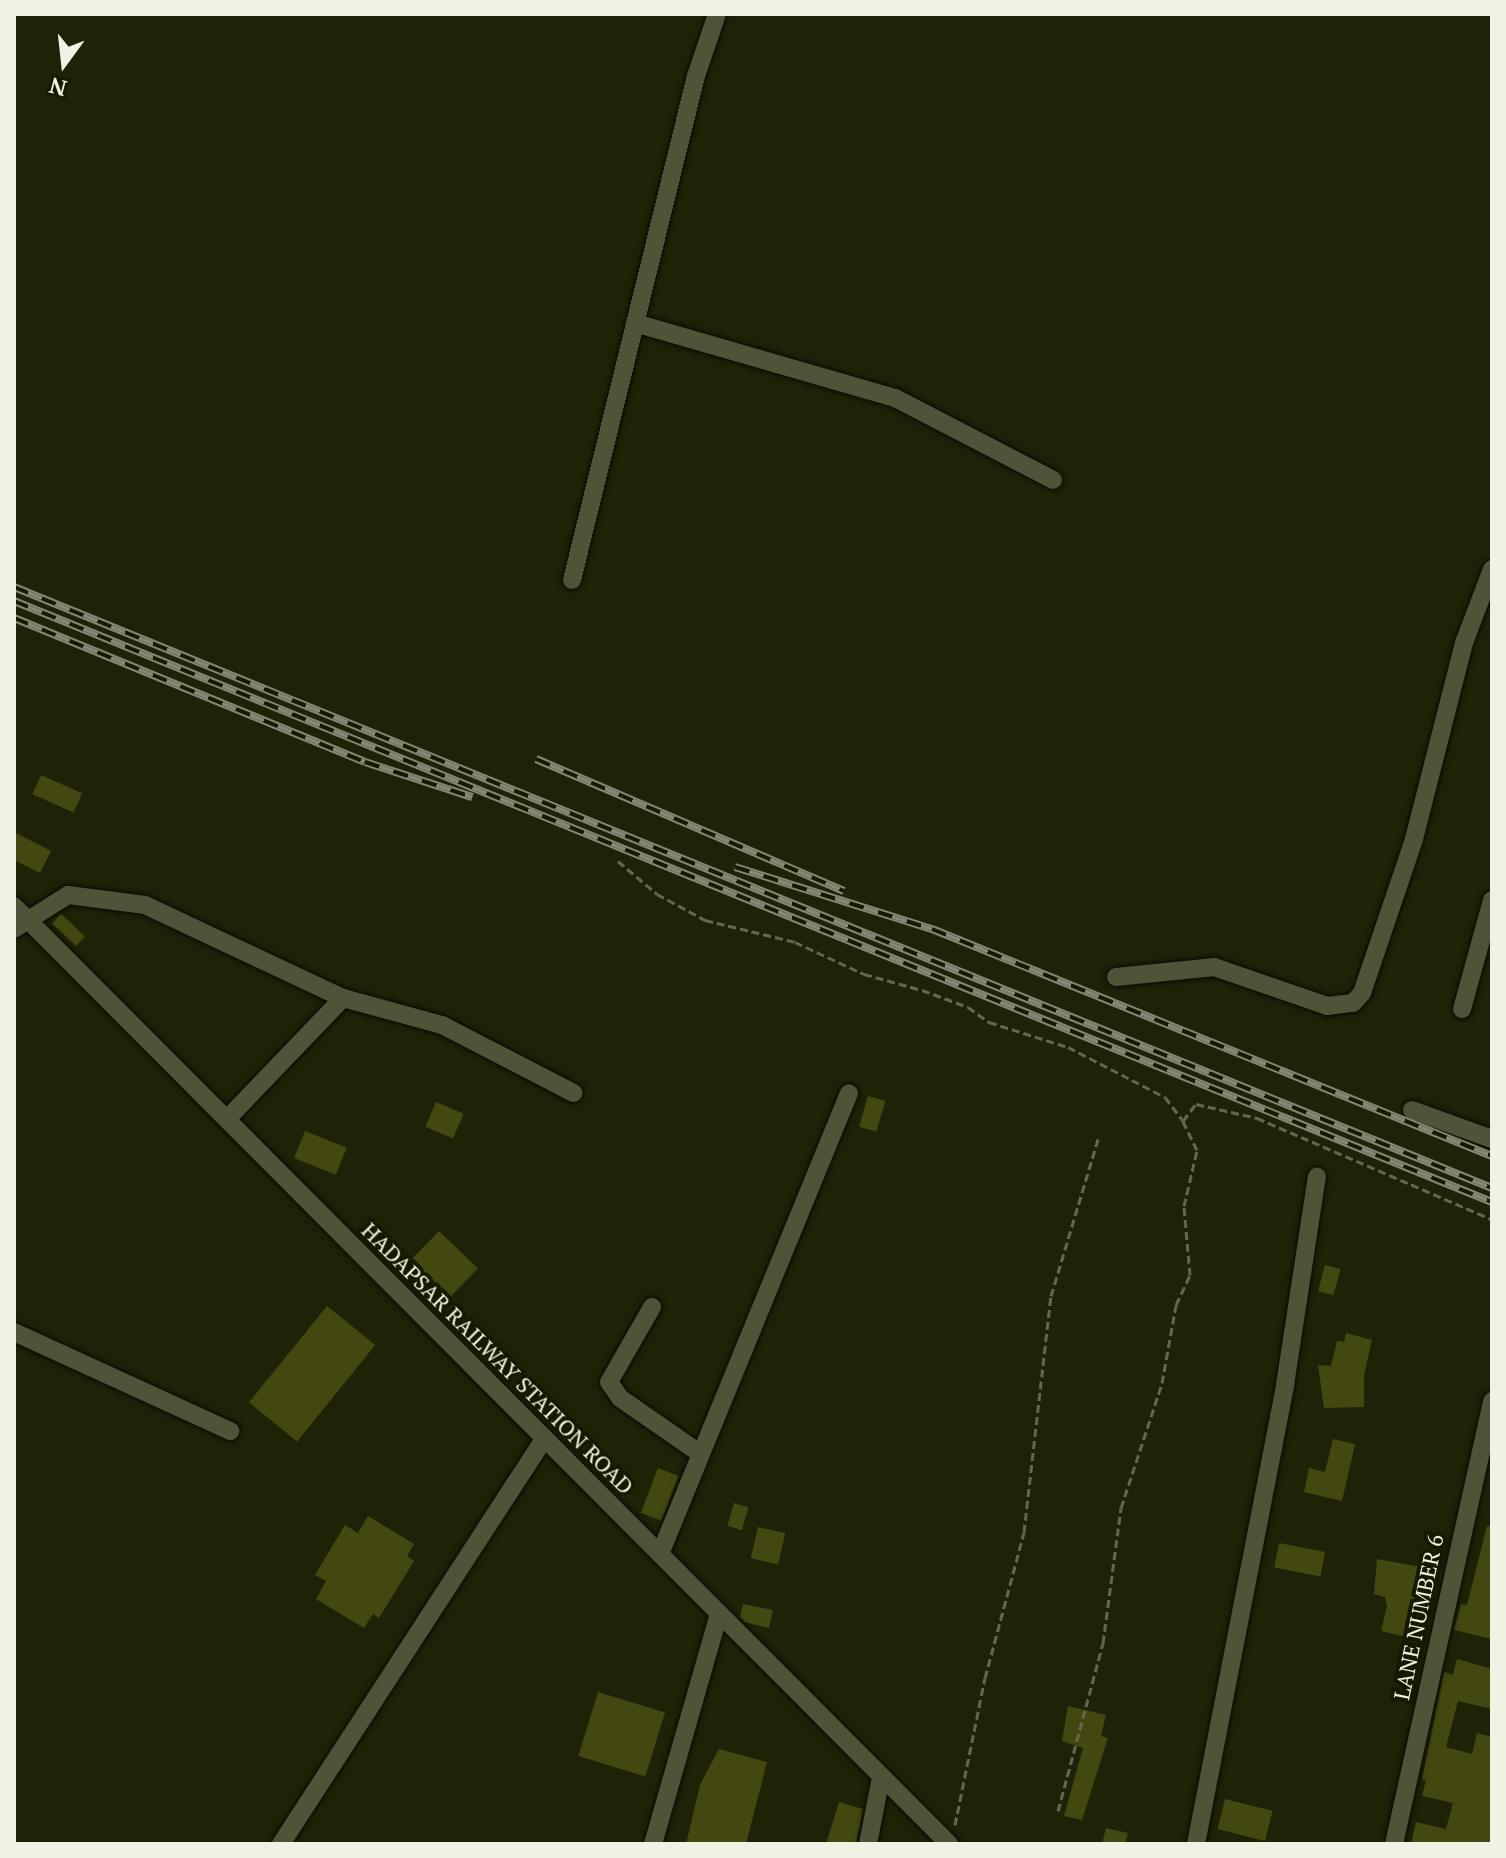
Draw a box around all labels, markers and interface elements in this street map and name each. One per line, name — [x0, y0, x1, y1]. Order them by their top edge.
north arrow — [24, 24, 104, 104]
text: N — [46, 71, 69, 104]
street label: HADAPSAR RAILWAY STATION ROAD — [357, 1217, 639, 1499]
street label: LANE NUMBER 6 — [1388, 1532, 1448, 1702]

